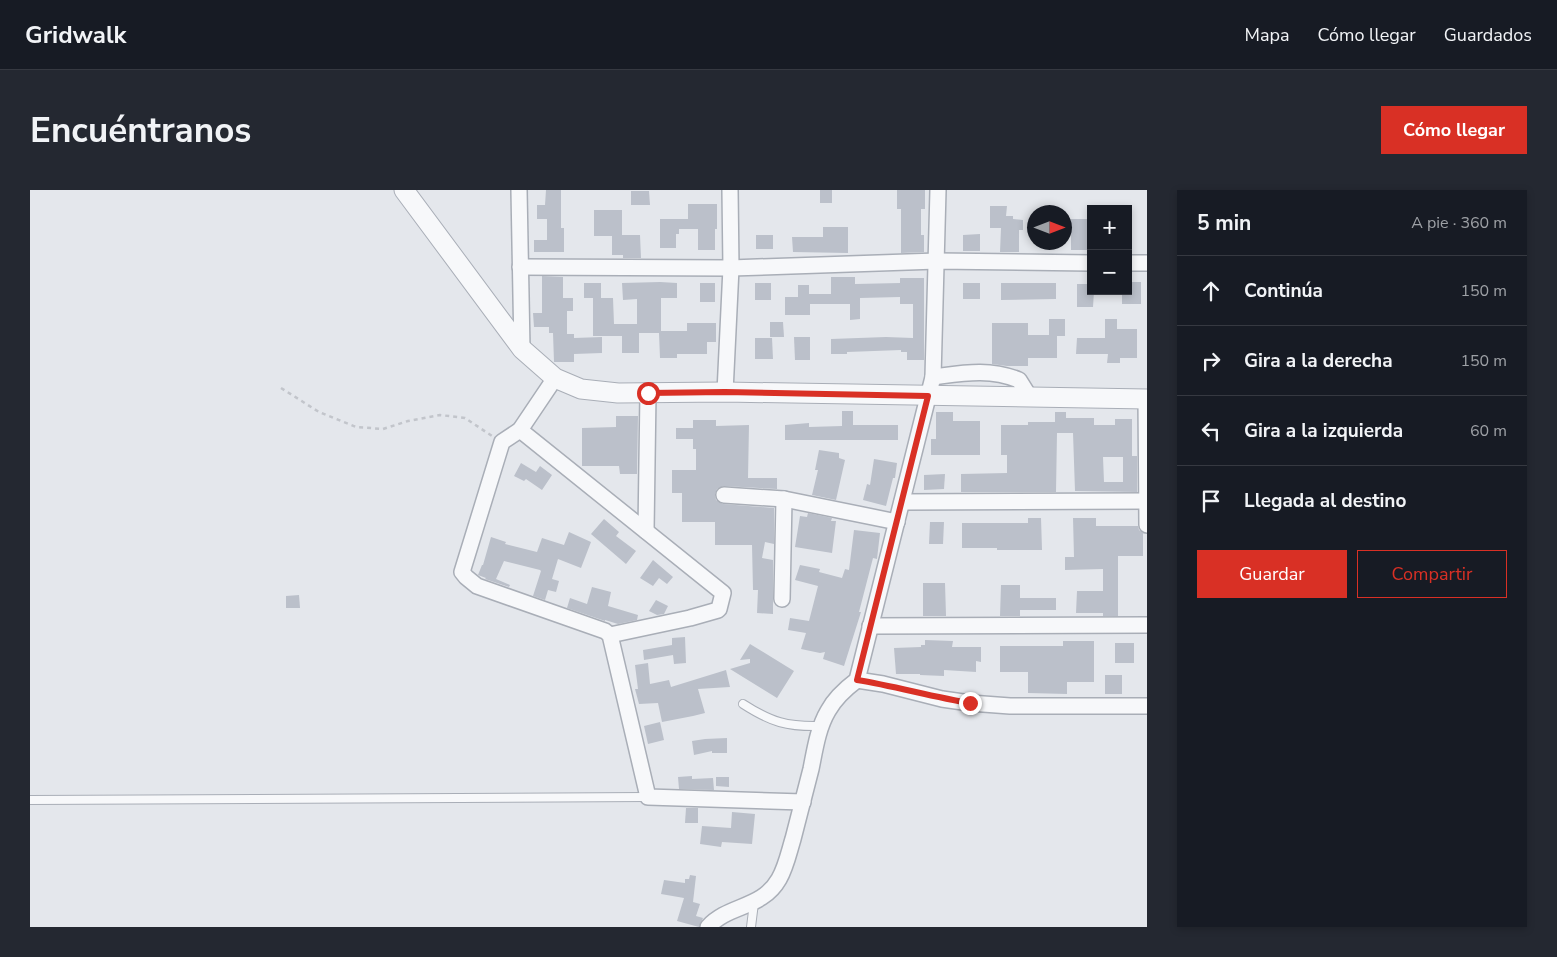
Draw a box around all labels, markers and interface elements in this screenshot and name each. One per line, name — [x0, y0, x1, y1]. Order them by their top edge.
text: Gridwalk — [25, 19, 126, 51]
text: Mapa — [1245, 23, 1290, 47]
text: Cómo llegar — [1318, 23, 1416, 47]
text: Guardados — [1444, 23, 1532, 47]
button: Cómo llegar — [1381, 106, 1527, 154]
text: Encuéntranos — [30, 107, 251, 154]
north arrow — [1027, 205, 1072, 250]
map controls — [1087, 205, 1132, 295]
button: + — [1087, 205, 1132, 250]
text: 5 min — [1197, 209, 1251, 237]
text: A pie · 360 m — [1411, 212, 1507, 234]
button: − — [1087, 250, 1132, 295]
icon: ahead — [1197, 277, 1225, 305]
text: Continúa — [1244, 278, 1323, 304]
text: 150 m — [1460, 280, 1507, 302]
icon: right — [1197, 347, 1225, 375]
text: Gira a la derecha — [1244, 348, 1393, 374]
text: 150 m — [1460, 350, 1507, 372]
route start — [637, 382, 660, 405]
icon: left — [1197, 417, 1225, 445]
text: Gira a la izquierda — [1244, 418, 1403, 444]
text: 60 m — [1470, 420, 1507, 442]
icon: arrive — [1197, 487, 1225, 515]
text: Llegada al destino — [1244, 488, 1406, 514]
button: Guardar — [1197, 550, 1347, 598]
button: Compartir — [1357, 550, 1507, 598]
route end — [959, 692, 982, 715]

